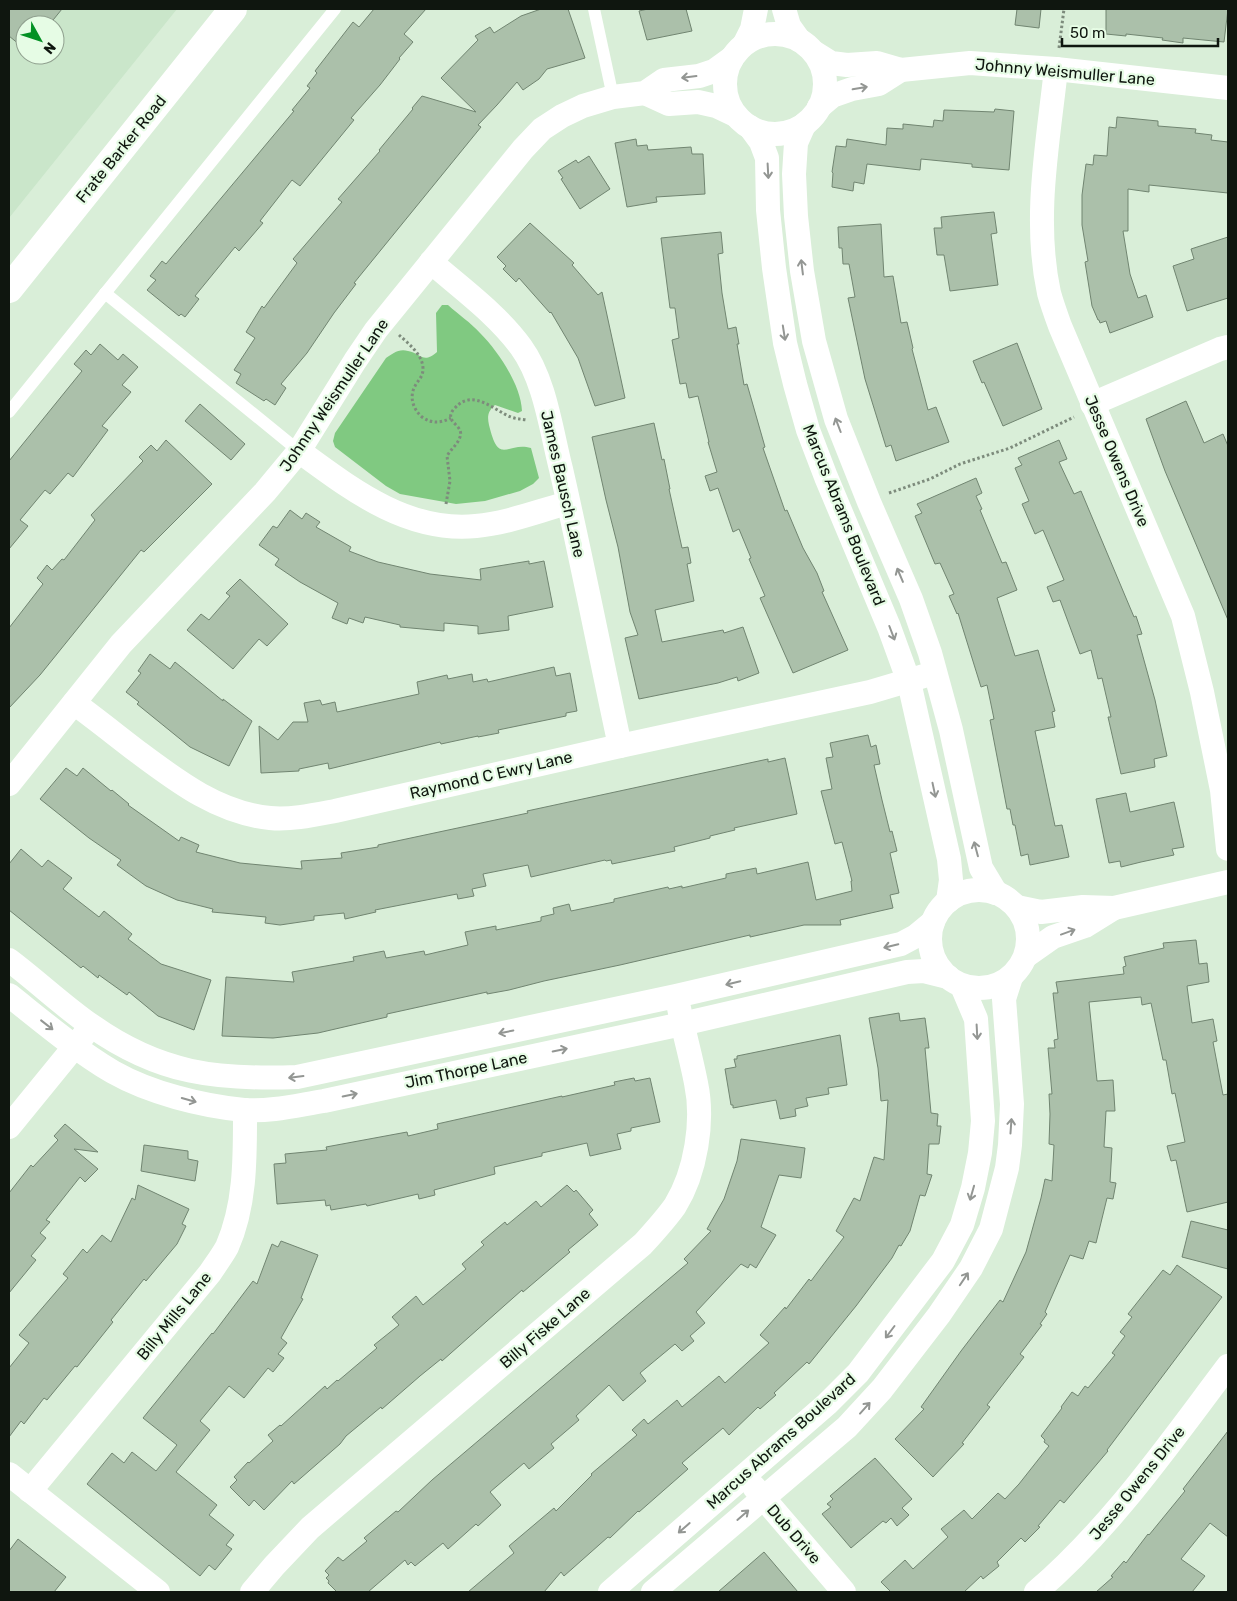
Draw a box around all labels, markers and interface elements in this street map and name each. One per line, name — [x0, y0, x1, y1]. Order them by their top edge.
north arrow — [15, 15, 65, 65]
scale bar — [1062, 15, 1218, 47]
text: 50 m — [1070, 24, 1105, 42]
text: N — [40, 39, 59, 57]
street label: Johnny Weismuller Lane — [974, 55, 1156, 89]
one-way arrow — [681, 72, 697, 82]
one-way arrow — [851, 82, 867, 92]
street label: Frate Barker Road — [72, 91, 170, 207]
one-way arrow — [763, 163, 772, 179]
one-way arrow — [797, 259, 807, 275]
street label: Johnny Weismuller Lane — [276, 315, 392, 475]
one-way arrow — [779, 324, 789, 340]
street label: Jesse Owens Drive — [1081, 392, 1153, 530]
street label: James Bausch Lane — [537, 409, 589, 559]
one-way arrow — [833, 418, 842, 433]
street label: Marcus Abrams Boulevard — [799, 422, 889, 608]
one-way arrow — [895, 568, 905, 583]
one-way arrow — [887, 625, 897, 640]
street label: Raymond C Ewry Lane — [408, 747, 574, 803]
one-way arrow — [930, 781, 939, 797]
one-way arrow — [971, 842, 980, 858]
one-way arrow — [1059, 927, 1075, 936]
one-way arrow — [884, 942, 900, 951]
one-way arrow — [726, 979, 742, 988]
one-way arrow — [40, 1020, 53, 1031]
one-way arrow — [972, 1024, 981, 1040]
one-way arrow — [498, 1028, 514, 1038]
one-way arrow — [551, 1045, 567, 1054]
street label: Jim Thorpe Lane — [403, 1048, 529, 1092]
one-way arrow — [288, 1072, 304, 1082]
one-way arrow — [341, 1090, 357, 1099]
one-way arrow — [181, 1095, 197, 1105]
one-way arrow — [1007, 1118, 1016, 1134]
one-way arrow — [966, 1185, 976, 1201]
street label: Billy Mills Lane — [133, 1268, 215, 1364]
one-way arrow — [958, 1272, 969, 1286]
street label: Billy Fiske Lane — [496, 1284, 594, 1372]
one-way arrow — [884, 1325, 895, 1338]
street label: Marcus Abrams Boulevard — [703, 1369, 859, 1513]
one-way arrow — [859, 1401, 871, 1414]
street label: Jesse Owens Drive — [1085, 1422, 1189, 1544]
street label: Dub Drive — [763, 1500, 825, 1568]
one-way arrow — [736, 1510, 749, 1521]
one-way arrow — [678, 1522, 691, 1534]

